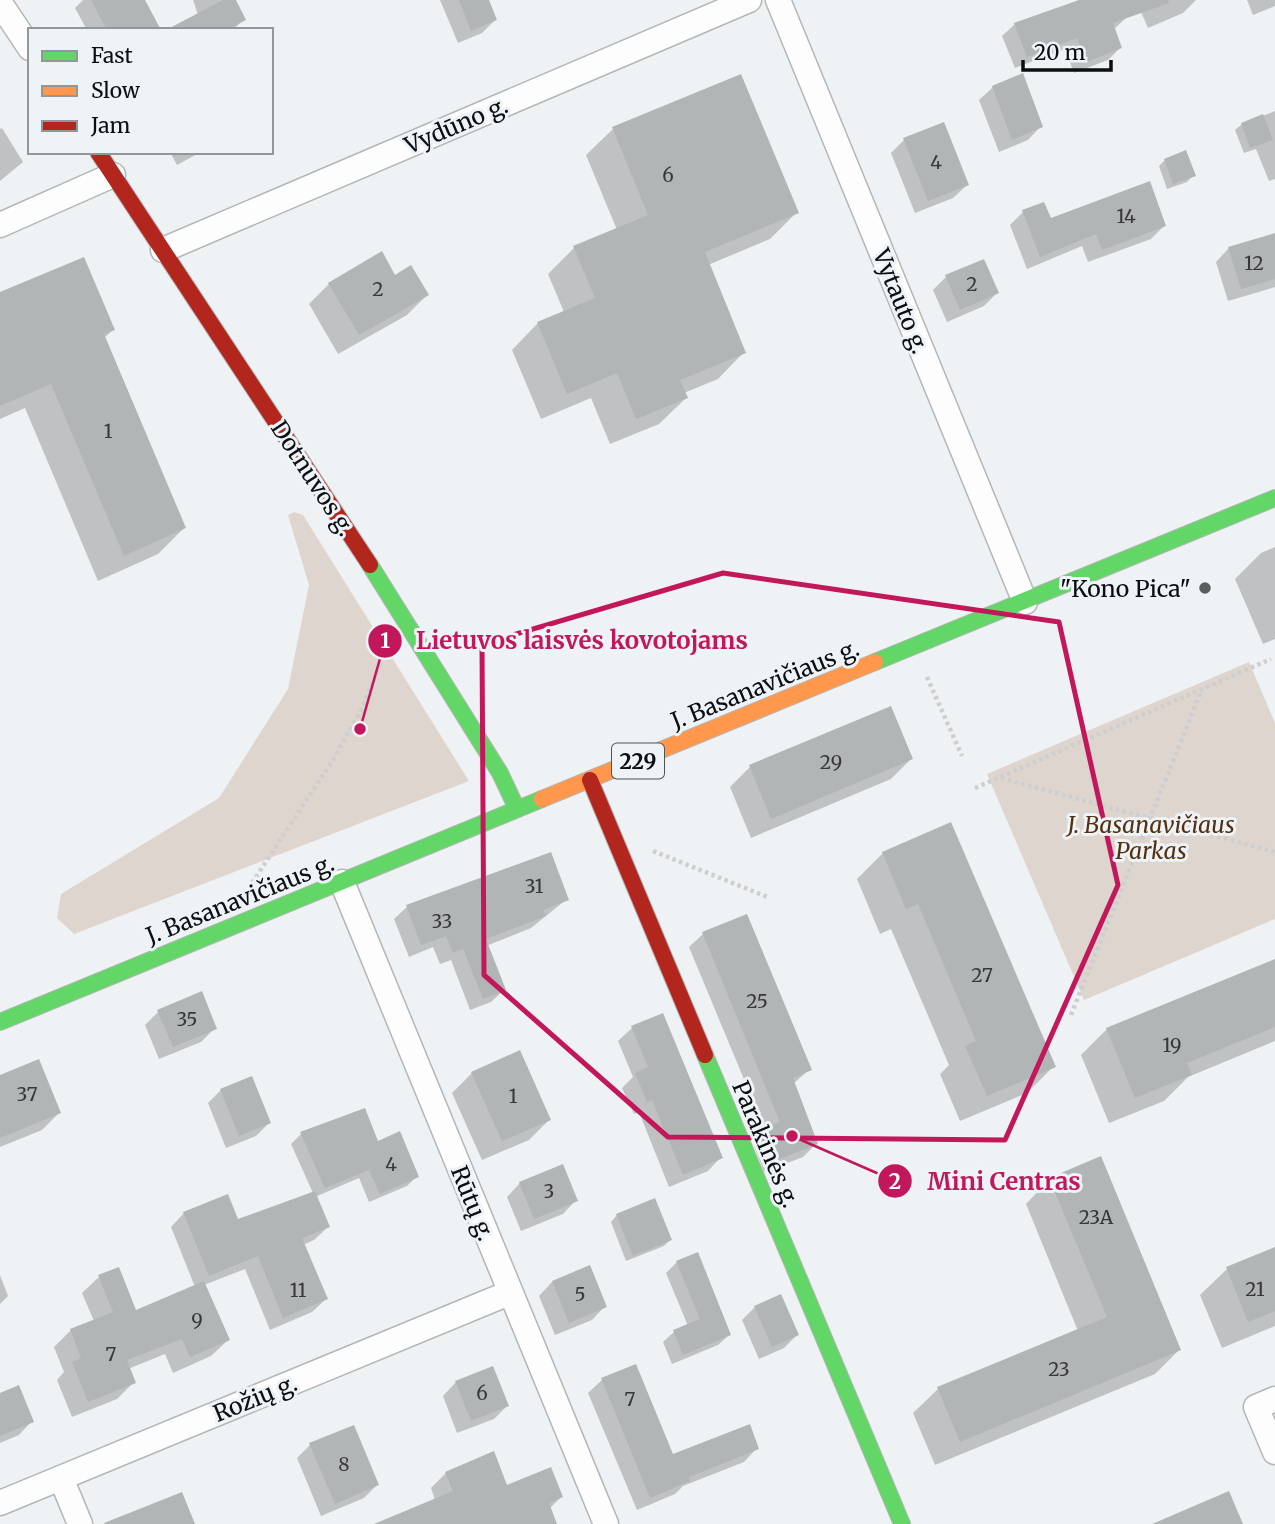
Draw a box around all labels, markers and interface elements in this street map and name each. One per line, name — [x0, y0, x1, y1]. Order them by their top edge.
legend — [28, 28, 273, 154]
scale bar — [1023, 28, 1110, 72]
text: 20 m — [1034, 39, 1086, 66]
text: Fast — [91, 42, 133, 69]
text: Slow — [91, 77, 140, 104]
street label: Vydūno g. — [399, 90, 512, 160]
text: Jam — [90, 112, 130, 139]
house number: 4 — [930, 150, 942, 174]
house number: 6 — [662, 163, 674, 187]
house number: 14 — [1116, 204, 1136, 228]
street label: Vytauto g. — [867, 243, 935, 358]
house number: 12 — [1244, 251, 1264, 275]
house number: 2 — [966, 272, 978, 296]
house number: 2 — [372, 277, 384, 301]
street label: Dotnuvos g. — [265, 415, 361, 541]
house number: 1 — [104, 419, 113, 443]
place label: "Kono Pica" — [1060, 574, 1191, 603]
marker: "Kono Pica" — [1197, 580, 1213, 596]
callout: Lietuvos laisvės kovotojams — [367, 618, 762, 663]
text: Lietuvos laisvės kovotojams — [416, 625, 748, 656]
text: 1 — [380, 627, 390, 654]
street label: J. Basanavičiaus g. — [666, 633, 863, 735]
road number: 229 — [612, 744, 664, 778]
house number: 29 — [820, 750, 842, 774]
park label: J. Basanavičiaus Parkas — [1064, 810, 1235, 865]
street label: J. Basanavičiaus g. — [141, 848, 338, 950]
house number: 31 — [525, 874, 544, 898]
house number: 33 — [432, 909, 452, 933]
house number: 27 — [971, 963, 993, 987]
house number: 25 — [746, 989, 768, 1013]
house number: 35 — [177, 1007, 197, 1031]
house number: 19 — [1162, 1033, 1182, 1057]
street label: Parakinės g. — [726, 1076, 806, 1212]
house number: 37 — [16, 1082, 38, 1106]
house number: 1 — [509, 1084, 518, 1108]
house number: 4 — [385, 1152, 397, 1176]
callout: Mini Centras — [878, 1159, 1094, 1204]
street label: Rūtų g. — [445, 1161, 501, 1245]
text: Mini Centras — [927, 1166, 1081, 1197]
text: 2 — [889, 1168, 901, 1195]
house number: 3 — [544, 1179, 554, 1203]
house number: 23A — [1079, 1205, 1114, 1229]
house number: 21 — [1245, 1277, 1265, 1301]
house number: 11 — [290, 1278, 307, 1302]
house number: 5 — [574, 1282, 586, 1306]
house number: 9 — [191, 1308, 203, 1332]
house number: 7 — [106, 1342, 117, 1366]
house number: 23 — [1048, 1357, 1070, 1381]
street label: Rožių g. — [209, 1368, 301, 1428]
house number: 6 — [476, 1381, 488, 1405]
house number: 7 — [625, 1387, 636, 1411]
house number: 8 — [338, 1452, 350, 1476]

